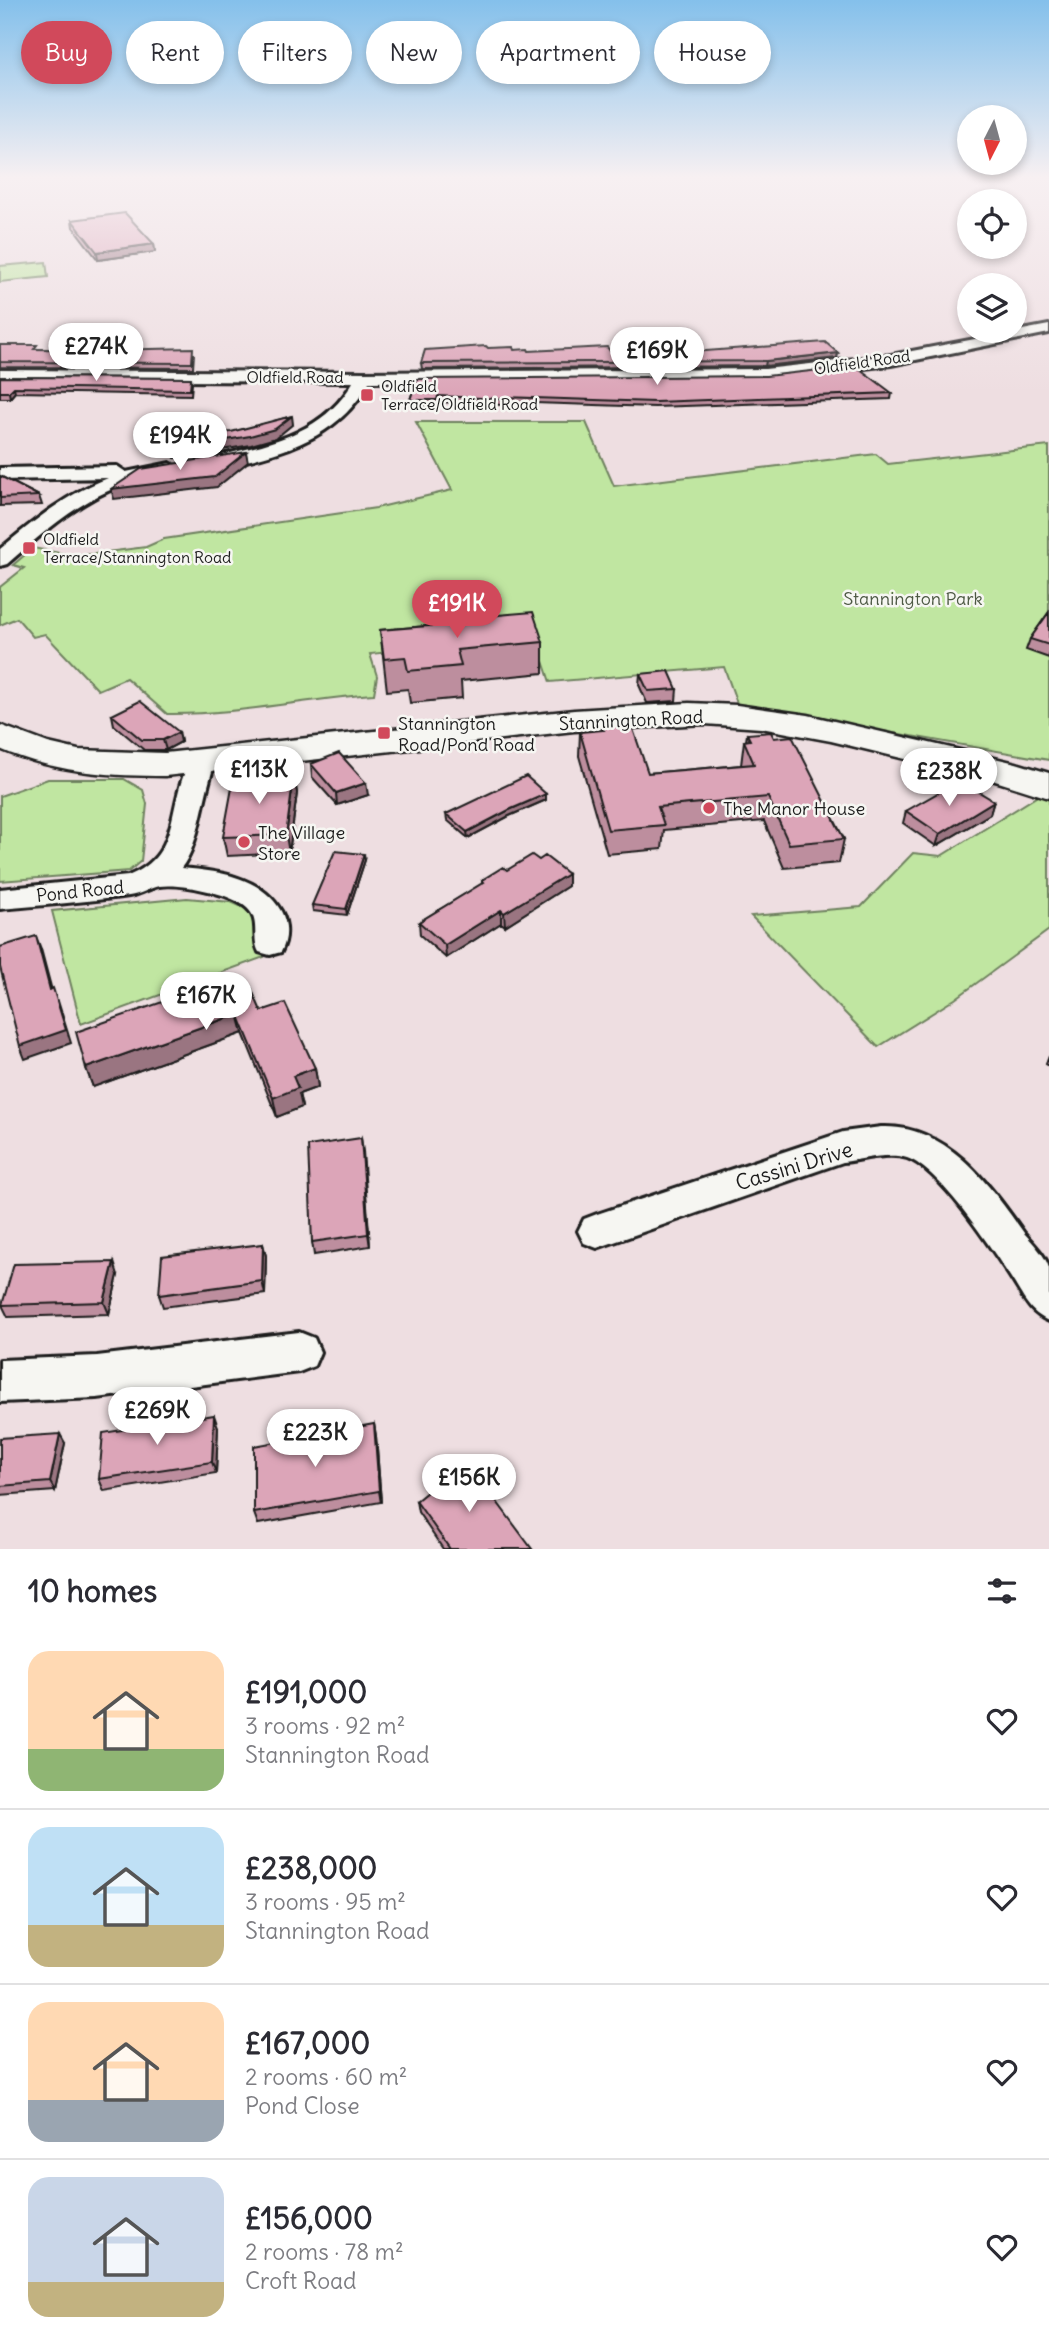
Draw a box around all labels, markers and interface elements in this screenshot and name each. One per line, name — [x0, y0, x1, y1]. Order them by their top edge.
chip: Buy — [21, 21, 112, 84]
chip: Rent — [126, 21, 224, 84]
chip: Filters — [238, 21, 352, 84]
chip: New — [366, 21, 462, 84]
chip: Apartment — [476, 21, 640, 84]
chip: House — [654, 21, 771, 84]
north arrow — [957, 105, 1027, 175]
map controls — [957, 105, 1027, 343]
button: locate — [957, 189, 1027, 259]
button: layers — [957, 273, 1027, 343]
pin: £274K — [47, 324, 145, 383]
pin: £169K — [608, 328, 706, 387]
text: £274K — [64, 331, 128, 360]
text: £169K — [626, 335, 688, 364]
street label: Oldfield Road — [813, 345, 911, 379]
street label: Oldfield Road — [246, 367, 344, 387]
place label: Oldfield Terrace/Oldfield Road — [381, 376, 538, 414]
marker: Oldfield Terrace/Oldfield Road — [359, 387, 375, 403]
pin: £194K — [131, 412, 229, 472]
text: £194K — [149, 420, 211, 449]
place label: Oldfield Terrace/Stannington Road — [43, 529, 232, 567]
marker: Oldfield Terrace/Stannington Road — [21, 540, 37, 556]
pin: £191K — [408, 580, 506, 640]
park label: Stannington Park — [843, 587, 983, 610]
text: £191K — [428, 588, 486, 617]
street label: Stannington Road — [558, 705, 704, 735]
place label: Stannington Road/Pond Road — [398, 712, 535, 756]
marker: Stannington Road/Pond Road — [376, 725, 392, 741]
pin: £113K — [210, 746, 308, 806]
pin: £238K — [900, 748, 998, 808]
text: £113K — [230, 754, 288, 783]
text: £238K — [916, 756, 982, 785]
place label: The Manor House — [723, 797, 865, 820]
marker: The Manor House — [701, 800, 717, 816]
place label: The Village Store — [258, 821, 345, 865]
marker: The Village Store — [236, 834, 252, 850]
street label: Pond Road — [35, 875, 125, 907]
pin: £167K — [157, 972, 255, 1032]
text: £167K — [176, 980, 236, 1009]
street label: Cassini Drive — [732, 1135, 856, 1197]
pin: £269K — [108, 1388, 206, 1447]
text: £269K — [124, 1395, 190, 1424]
pin: £223K — [266, 1410, 364, 1469]
text: £223K — [283, 1417, 347, 1446]
pin: £156K — [420, 1454, 518, 1514]
text: £156K — [438, 1462, 500, 1491]
text: 10 homes — [28, 1572, 157, 1610]
icon: filters — [983, 1572, 1021, 1610]
text: £191,000 — [245, 1673, 367, 1711]
icon: home — [84, 1679, 168, 1763]
icon: heart — [983, 1702, 1021, 1740]
text: 3 rooms · 92 m² — [245, 1711, 405, 1740]
text: Stannington Road — [245, 1740, 430, 1769]
text: £238,000 — [245, 1849, 377, 1887]
icon: home — [84, 1855, 168, 1939]
icon: heart — [983, 1878, 1021, 1916]
text: 3 rooms · 95 m² — [245, 1887, 406, 1916]
text: Stannington Road — [245, 1916, 430, 1945]
text: £167,000 — [245, 2024, 370, 2062]
icon: home — [84, 2030, 168, 2114]
icon: heart — [983, 2053, 1021, 2091]
text: 2 rooms · 60 m² — [245, 2062, 407, 2091]
text: Pond Close — [245, 2091, 360, 2120]
text: £156,000 — [245, 2199, 373, 2237]
icon: home — [84, 2205, 168, 2289]
icon: heart — [983, 2228, 1021, 2266]
text: 2 rooms · 78 m² — [245, 2237, 404, 2266]
text: Croft Road — [245, 2266, 357, 2295]

